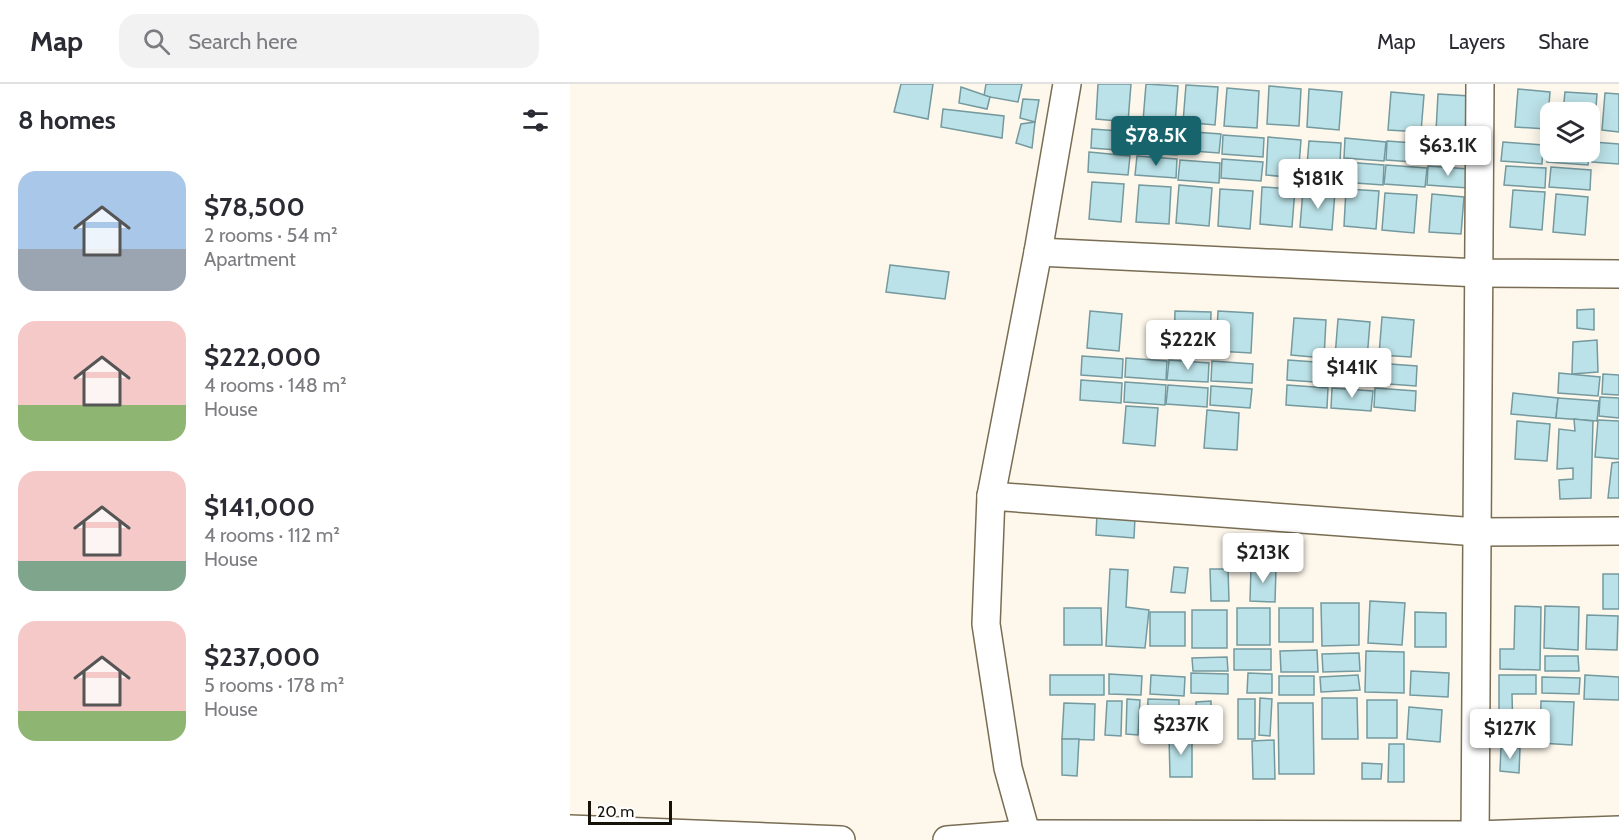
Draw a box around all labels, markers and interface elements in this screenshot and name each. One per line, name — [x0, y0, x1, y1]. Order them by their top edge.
search box — [119, 14, 539, 68]
text: Map — [30, 24, 83, 58]
icon: search — [140, 25, 173, 58]
text: Search here — [188, 28, 297, 55]
text: Map — [1377, 29, 1416, 54]
text: Layers — [1449, 29, 1505, 54]
text: Share — [1538, 29, 1589, 54]
map controls — [1540, 102, 1600, 162]
button: layers — [1540, 102, 1600, 162]
text: 8 homes — [18, 104, 116, 136]
icon: filters — [519, 104, 552, 137]
pin: $78.5K — [1107, 116, 1205, 167]
text: $78.5K — [1125, 123, 1187, 147]
pin: $63.1K — [1399, 126, 1497, 177]
text: $63.1K — [1419, 133, 1477, 157]
pin: $181K — [1276, 159, 1360, 210]
text: $181K — [1293, 166, 1343, 190]
text: $78,500 — [204, 191, 305, 223]
icon: home — [66, 195, 138, 267]
text: 2 rooms · 54 m² — [204, 223, 338, 247]
text: Apartment — [204, 247, 296, 271]
pin: $222K — [1146, 320, 1230, 371]
text: $222K — [1160, 327, 1216, 351]
text: $222,000 — [204, 341, 321, 373]
icon: home — [66, 345, 138, 417]
pin: $141K — [1310, 348, 1394, 399]
text: $141K — [1326, 355, 1378, 379]
text: 4 rooms · 148 m² — [204, 373, 347, 397]
text: House — [204, 397, 258, 421]
text: $141,000 — [204, 491, 315, 523]
icon: home — [66, 495, 138, 567]
text: 4 rooms · 112 m² — [204, 523, 340, 547]
pin: $213K — [1221, 533, 1305, 584]
text: $213K — [1237, 540, 1289, 564]
text: House — [204, 547, 258, 571]
text: $237,000 — [204, 641, 320, 673]
icon: home — [66, 645, 138, 717]
text: 5 rooms · 178 m² — [204, 673, 344, 697]
text: House — [204, 697, 258, 721]
pin: $237K — [1139, 705, 1223, 756]
pin: $127K — [1468, 709, 1552, 760]
text: $237K — [1153, 712, 1209, 736]
text: $127K — [1484, 716, 1536, 740]
scale bar — [588, 798, 672, 826]
text: 20 m — [597, 802, 634, 821]

